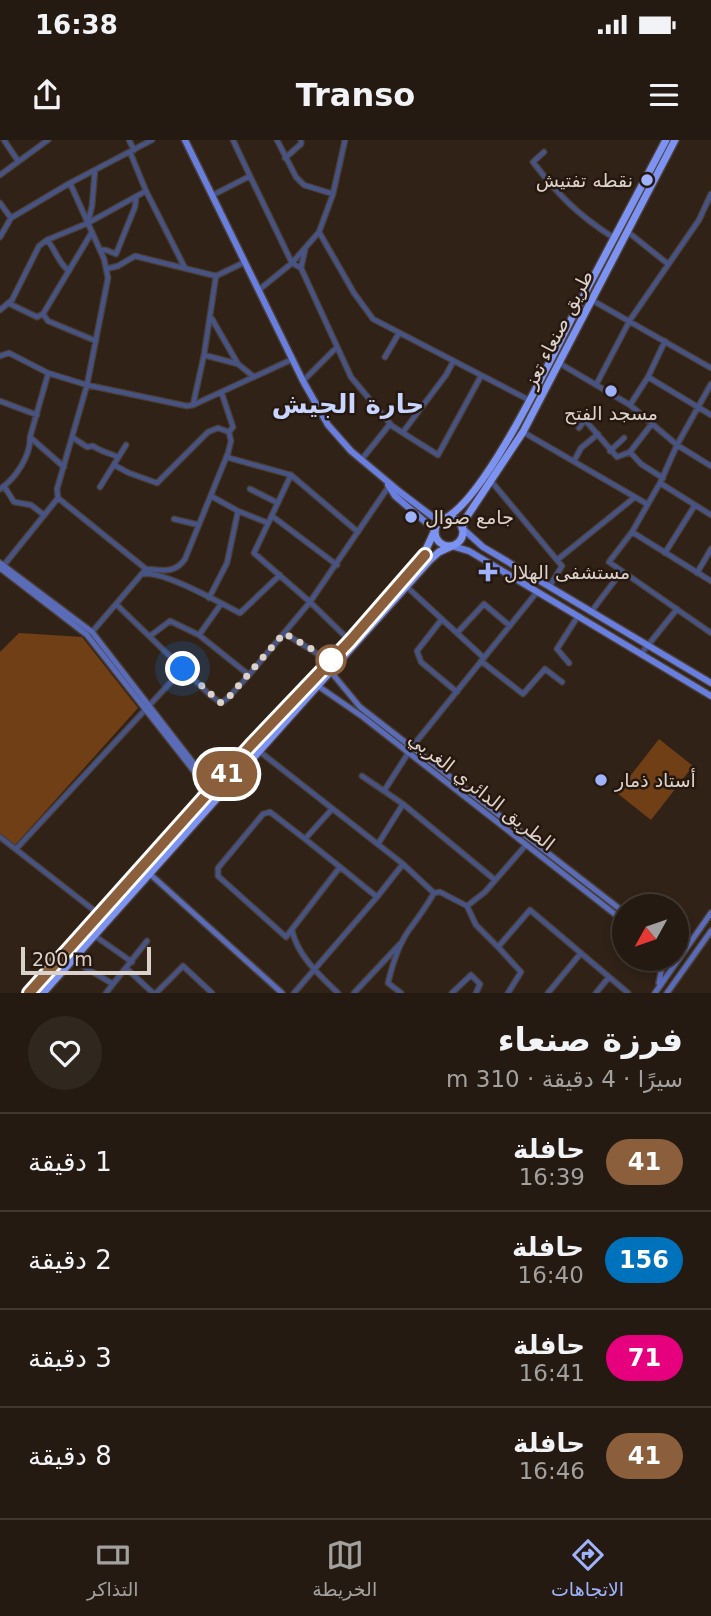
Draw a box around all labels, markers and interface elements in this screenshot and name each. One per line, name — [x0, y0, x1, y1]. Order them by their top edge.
text: 16:38 — [35, 10, 118, 40]
icon: share — [28, 76, 66, 114]
text: Transo — [296, 76, 415, 114]
icon: menu — [645, 76, 683, 114]
place label: نقطه تفتيش — [536, 169, 633, 192]
marker: نقطه تفتيش — [639, 172, 655, 188]
street label: طريق صنعاء تعز — [518, 266, 598, 393]
marker: مسجد الفتح — [603, 383, 619, 399]
district label: حارة الجيش — [272, 389, 424, 419]
place label: مسجد الفتح — [564, 402, 658, 425]
place label: جامع صوال — [425, 506, 514, 529]
marker: جامع صوال — [403, 509, 419, 525]
place label: مستشفى الهلال — [504, 561, 630, 584]
marker: مستشفى الهلال — [478, 562, 498, 582]
unlabelled marker — [316, 645, 346, 675]
your location — [165, 651, 200, 686]
street label: الطريق الدائري الغربي — [404, 727, 559, 856]
line badge: 41 — [196, 751, 258, 797]
text: 41 — [210, 760, 244, 788]
place label: أستاد ذمار — [614, 768, 696, 792]
marker: أستاد ذمار — [593, 772, 609, 788]
north arrow — [612, 894, 690, 971]
map controls — [612, 894, 689, 971]
scale bar — [21, 944, 150, 976]
text: 200 m — [32, 948, 93, 970]
button: heart — [28, 1016, 102, 1090]
text: فرزة صنعاء — [498, 1020, 683, 1059]
text: سيرًا · 4 دقيقة · 310 m — [446, 1066, 683, 1092]
text: حافلة — [513, 1134, 585, 1164]
text: 1 دقيقة — [28, 1147, 112, 1177]
text: 41 — [628, 1148, 661, 1176]
text: 16:39 — [519, 1164, 585, 1190]
text: حافلة — [512, 1232, 584, 1262]
text: 2 دقيقة — [28, 1245, 112, 1275]
text: 156 — [619, 1246, 669, 1274]
text: 16:40 — [518, 1262, 584, 1288]
text: حافلة — [513, 1330, 585, 1360]
text: 3 دقيقة — [28, 1343, 112, 1373]
text: 71 — [628, 1344, 661, 1372]
text: 16:41 — [519, 1360, 585, 1386]
text: حافلة — [513, 1428, 585, 1458]
text: 8 دقيقة — [28, 1441, 112, 1471]
text: 41 — [628, 1442, 661, 1470]
text: 16:46 — [519, 1458, 585, 1484]
tab: التذاكر — [87, 1536, 139, 1600]
tab: الخريطة — [312, 1536, 377, 1600]
tab: الاتجاهات — [551, 1536, 624, 1600]

